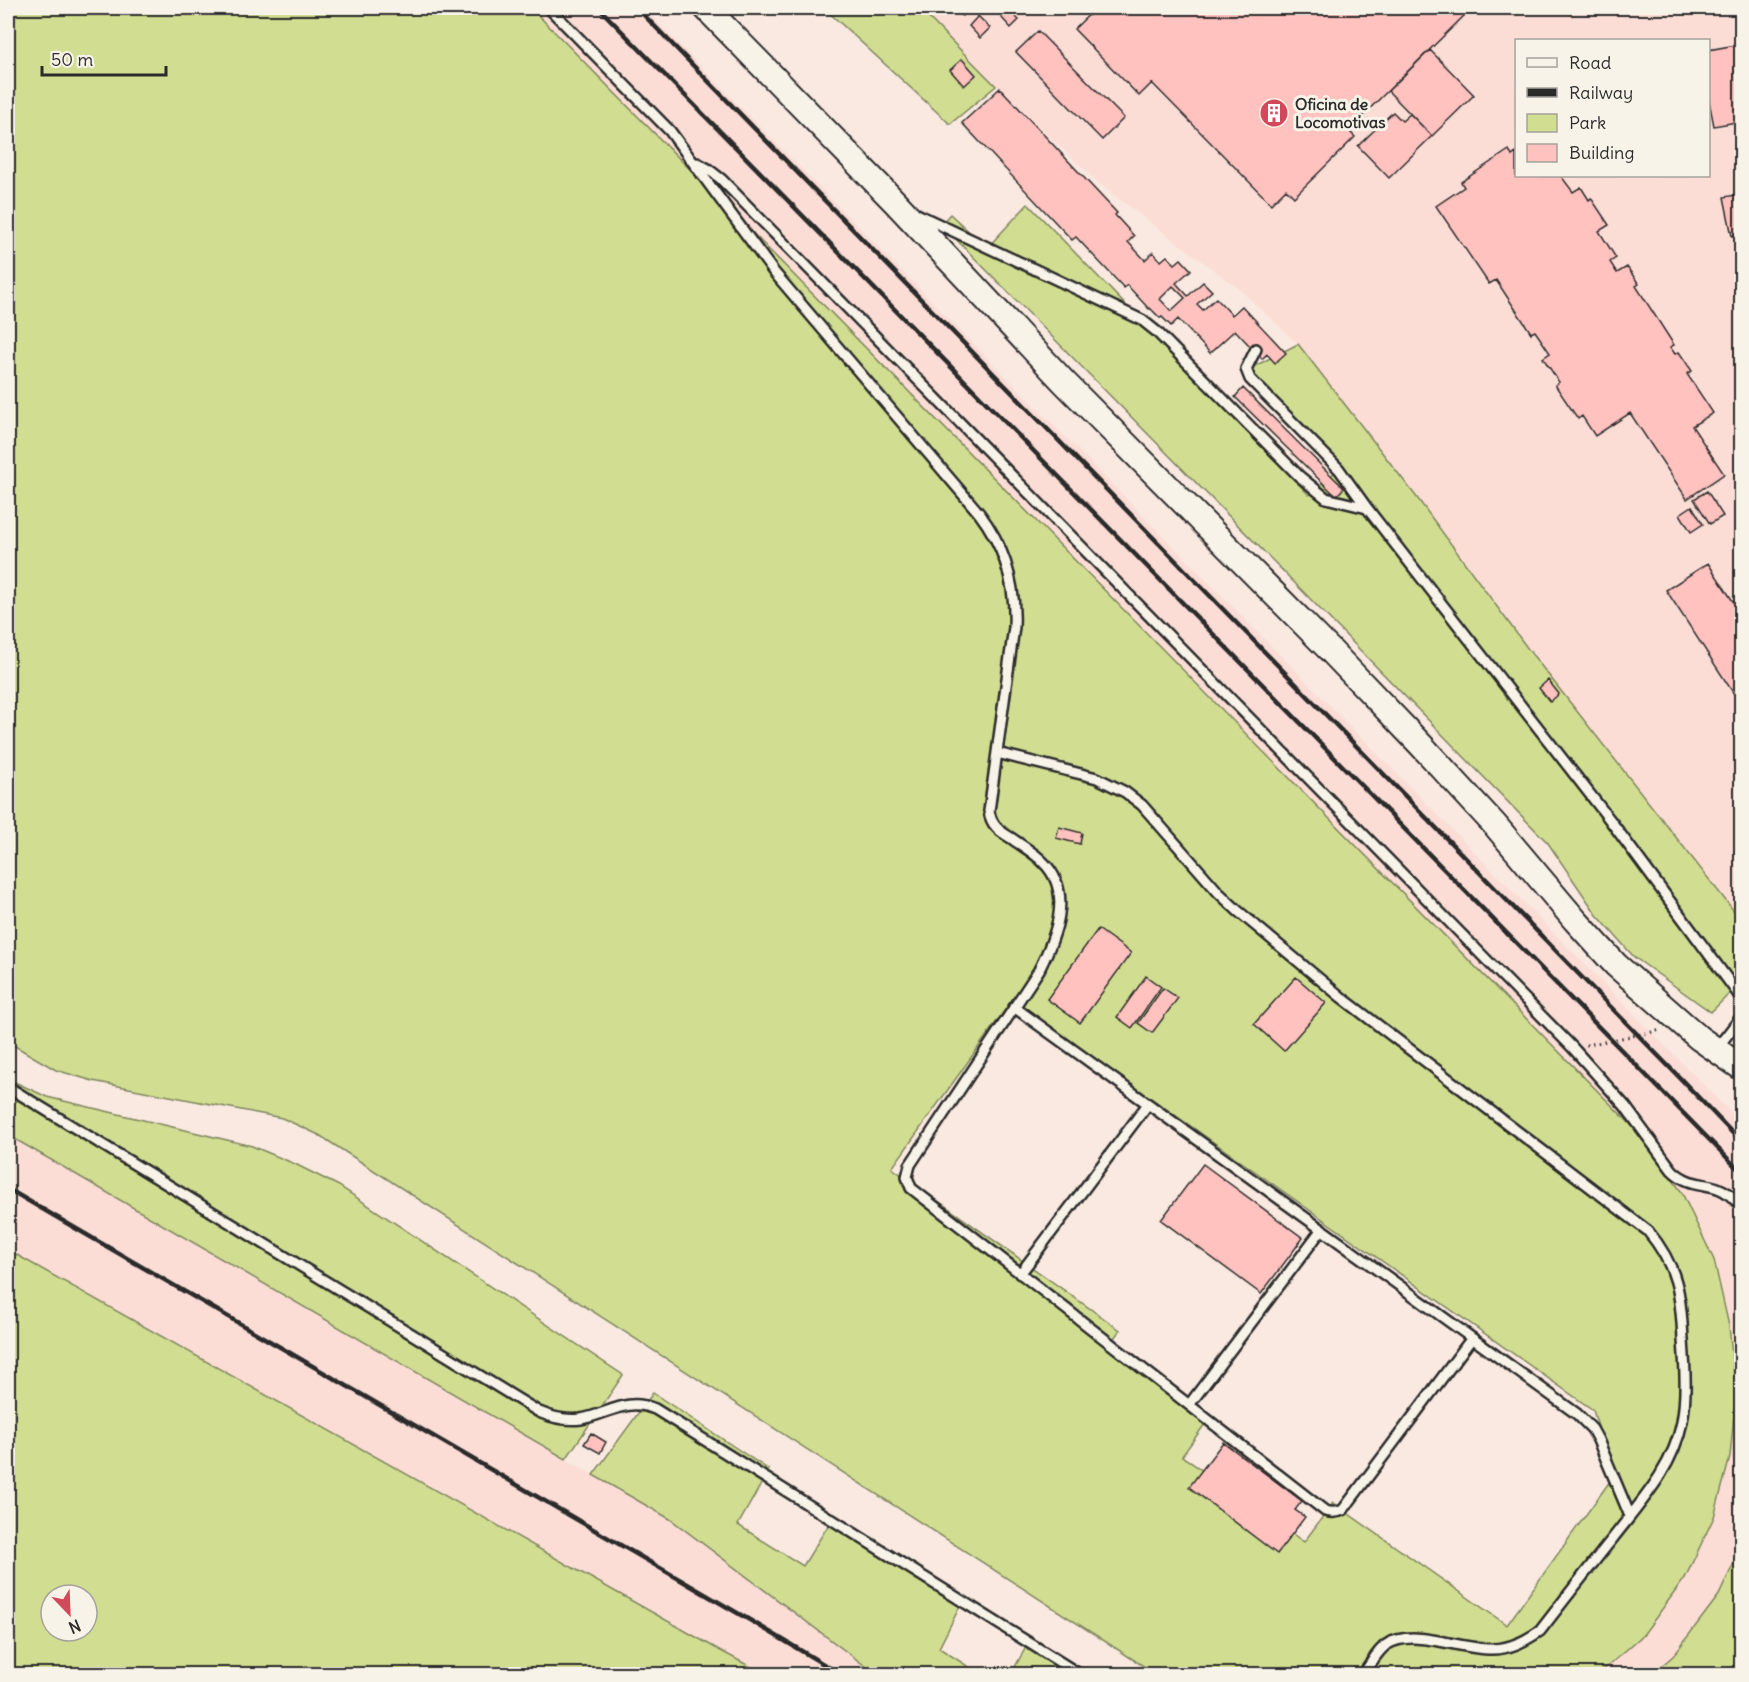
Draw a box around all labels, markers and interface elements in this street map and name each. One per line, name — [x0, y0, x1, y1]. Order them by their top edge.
scale bar — [42, 39, 166, 77]
legend — [1515, 39, 1710, 177]
text: 50 m — [51, 48, 93, 71]
text: Road — [1569, 51, 1612, 74]
text: Railway — [1569, 81, 1633, 104]
place label: Oficina de Locomotivas — [1295, 94, 1385, 132]
building icon: Oficina de Locomotivas — [1258, 97, 1290, 129]
text: Park — [1569, 111, 1606, 134]
text: Building — [1569, 141, 1634, 164]
north arrow — [39, 1583, 99, 1643]
text: N — [66, 1615, 84, 1638]

